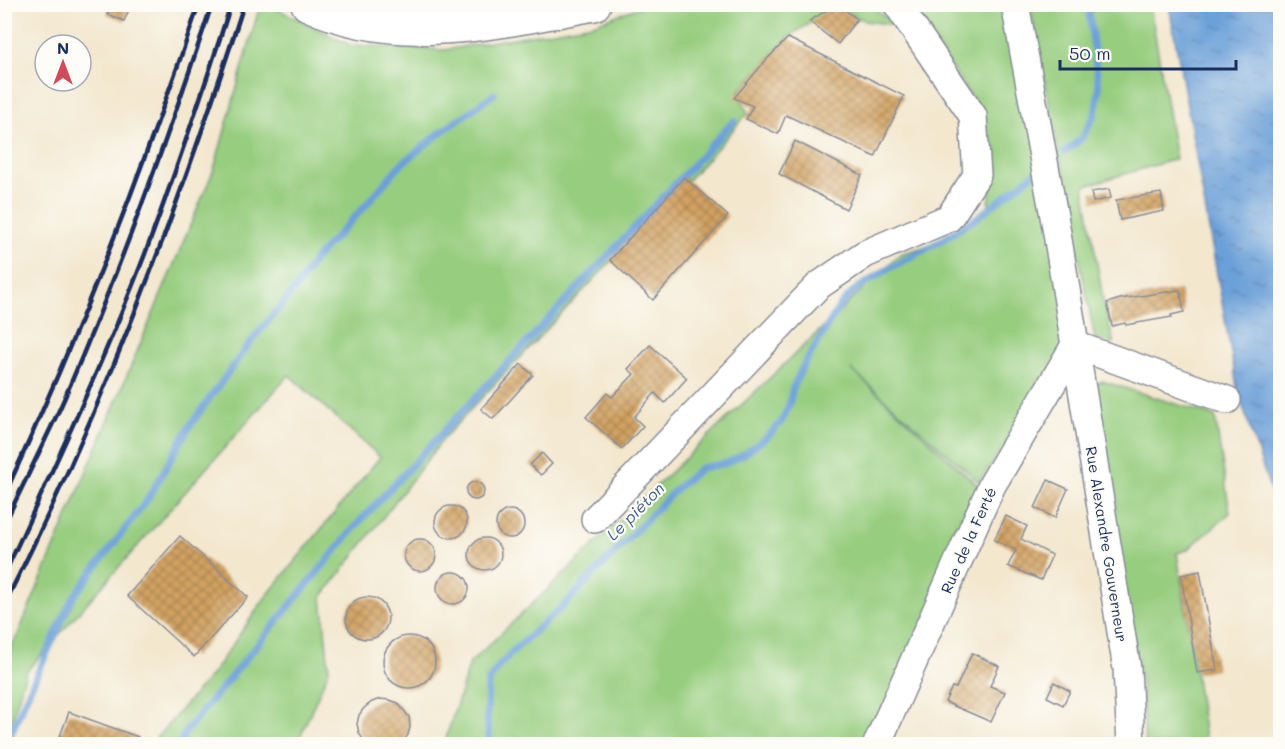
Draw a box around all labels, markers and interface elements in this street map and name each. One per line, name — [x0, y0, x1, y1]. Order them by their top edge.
north arrow — [33, 33, 93, 93]
scale bar — [1060, 33, 1236, 71]
text: N — [57, 37, 69, 58]
text: 50 m — [1069, 41, 1111, 65]
street label: Rue Alexandre Gouverneur — [1082, 445, 1132, 643]
water label: Le piéton — [602, 477, 669, 544]
street label: Rue de la Ferté — [936, 484, 1000, 596]

